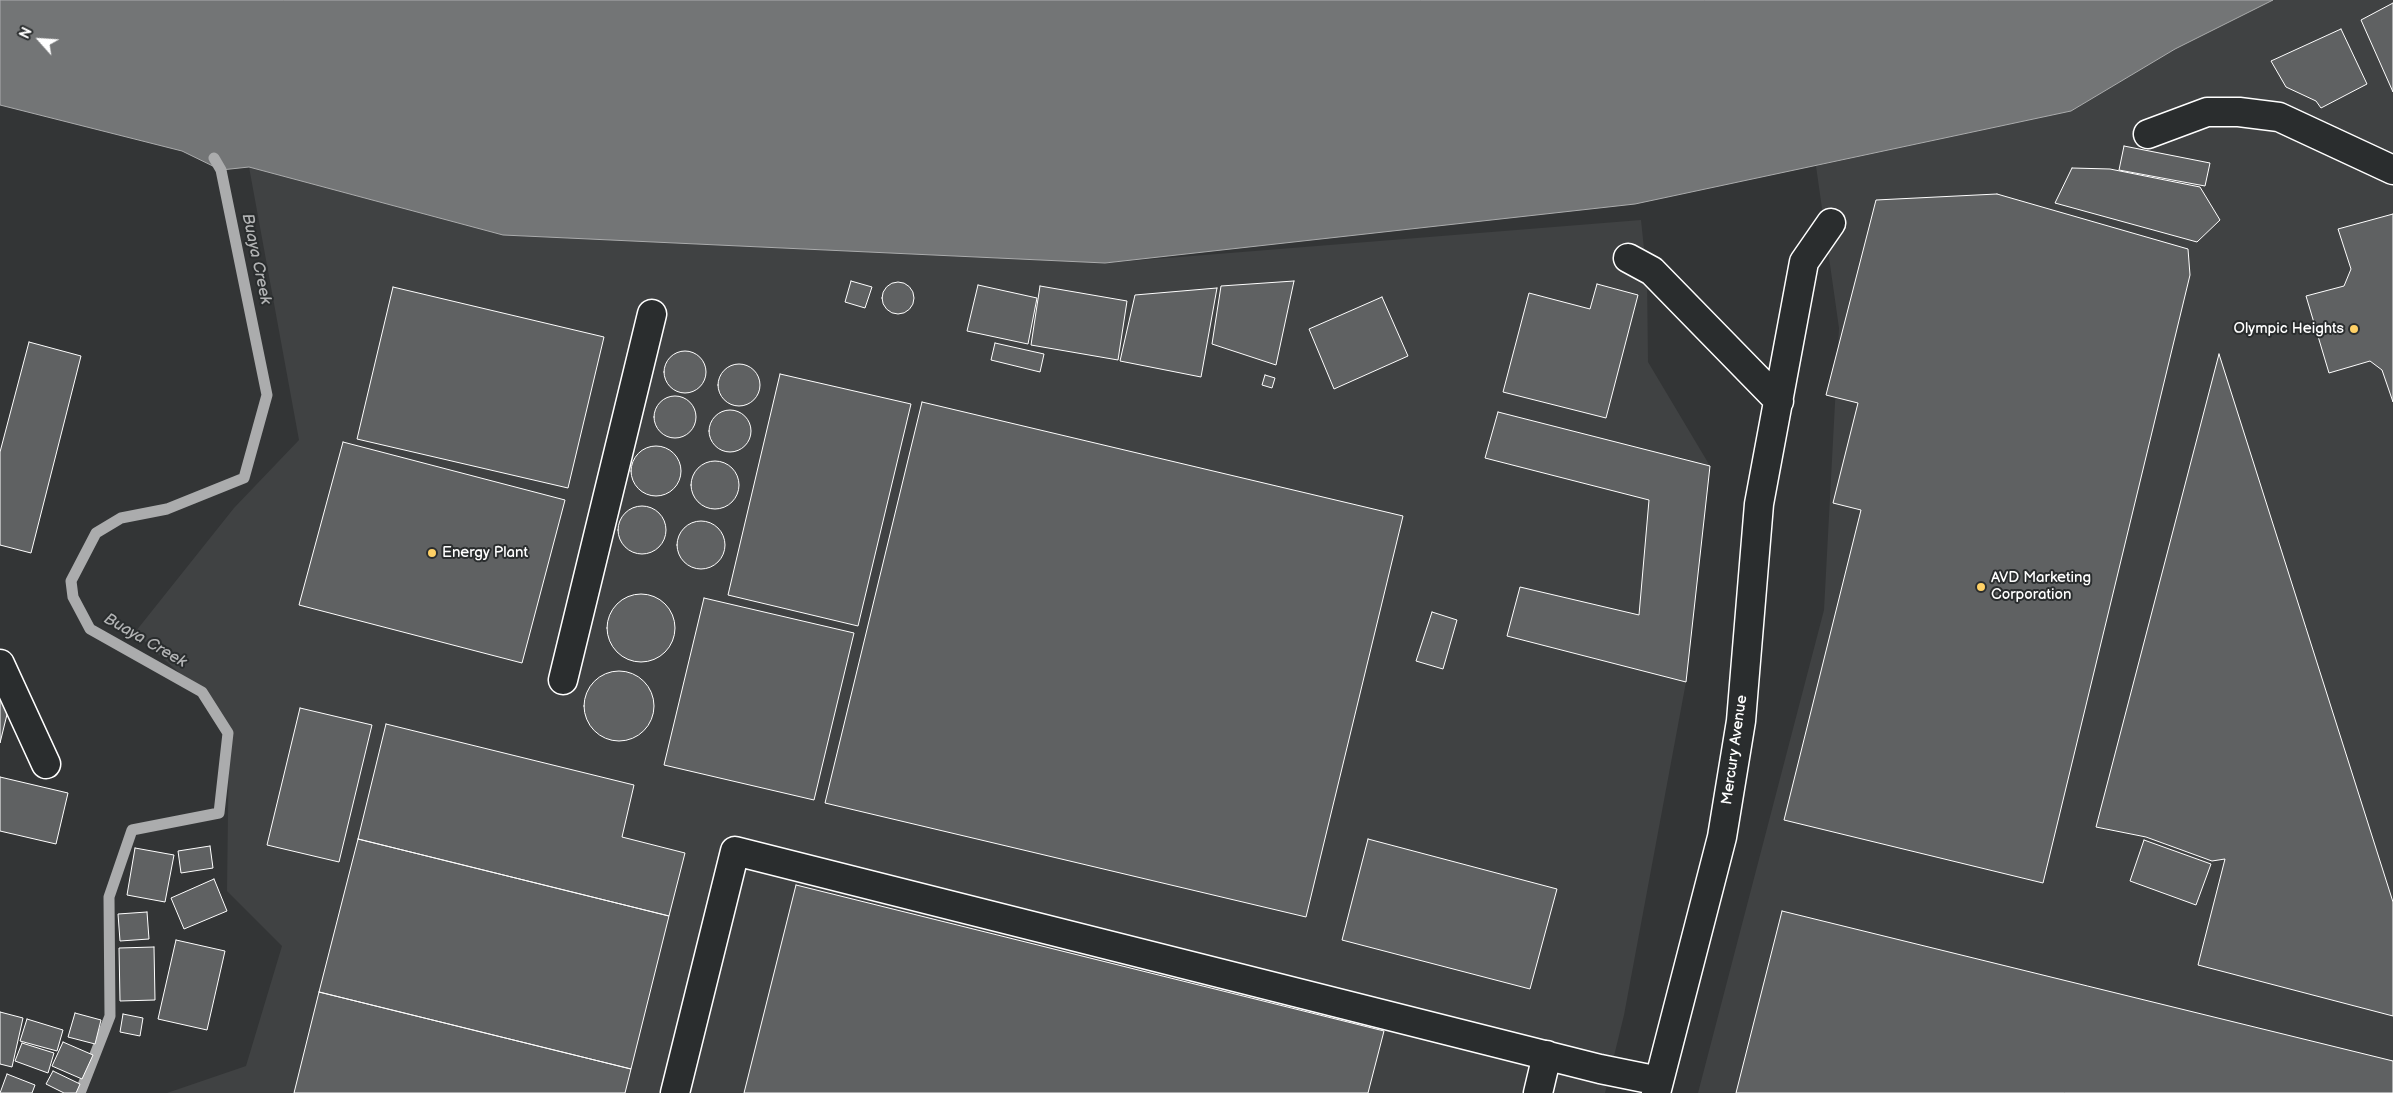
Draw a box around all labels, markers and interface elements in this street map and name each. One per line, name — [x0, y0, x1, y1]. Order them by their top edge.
north arrow — [15, 15, 65, 65]
text: N — [16, 25, 36, 42]
water label: Buaya Creek — [237, 212, 275, 306]
place label: Olympic Heights — [2234, 320, 2344, 338]
marker: Olympic Heights — [2348, 323, 2360, 335]
place label: Energy Plant — [442, 544, 528, 562]
marker: Energy Plant — [426, 547, 438, 559]
place label: AVD Marketing Corporation — [1991, 569, 2091, 604]
marker: AVD Marketing Corporation — [1975, 581, 1987, 593]
water label: Buaya Creek — [100, 610, 190, 672]
street label: Mercury Avenue — [1718, 694, 1752, 806]

